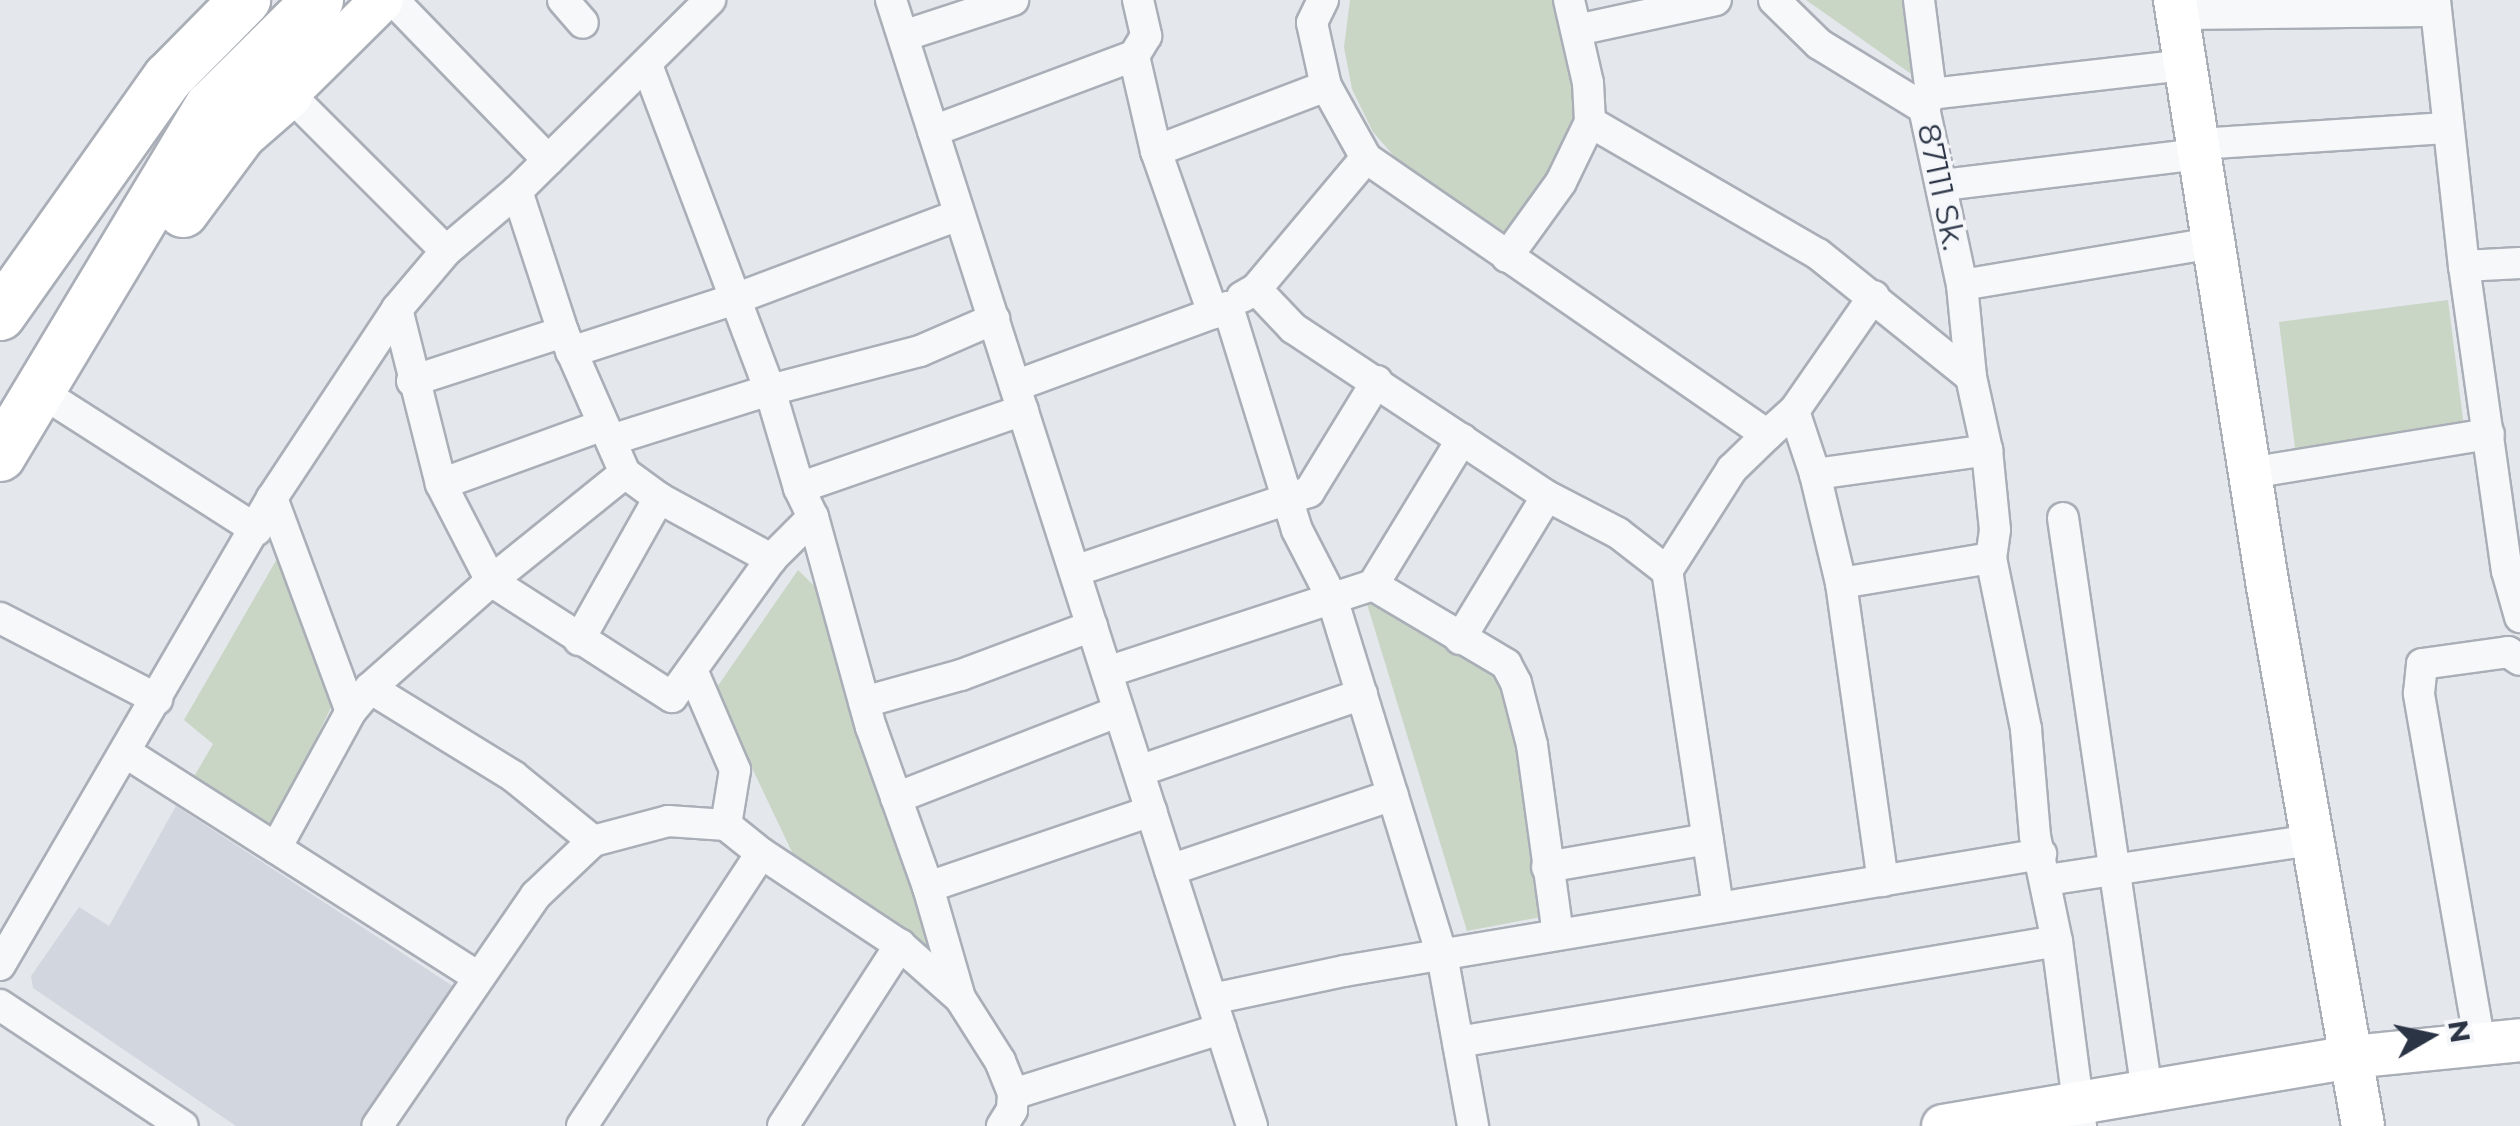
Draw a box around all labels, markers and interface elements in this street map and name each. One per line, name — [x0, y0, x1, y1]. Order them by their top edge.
street label: 87111 Sk. — [1909, 120, 1973, 254]
north arrow — [2380, 986, 2480, 1086]
text: N — [2441, 1017, 2478, 1045]

